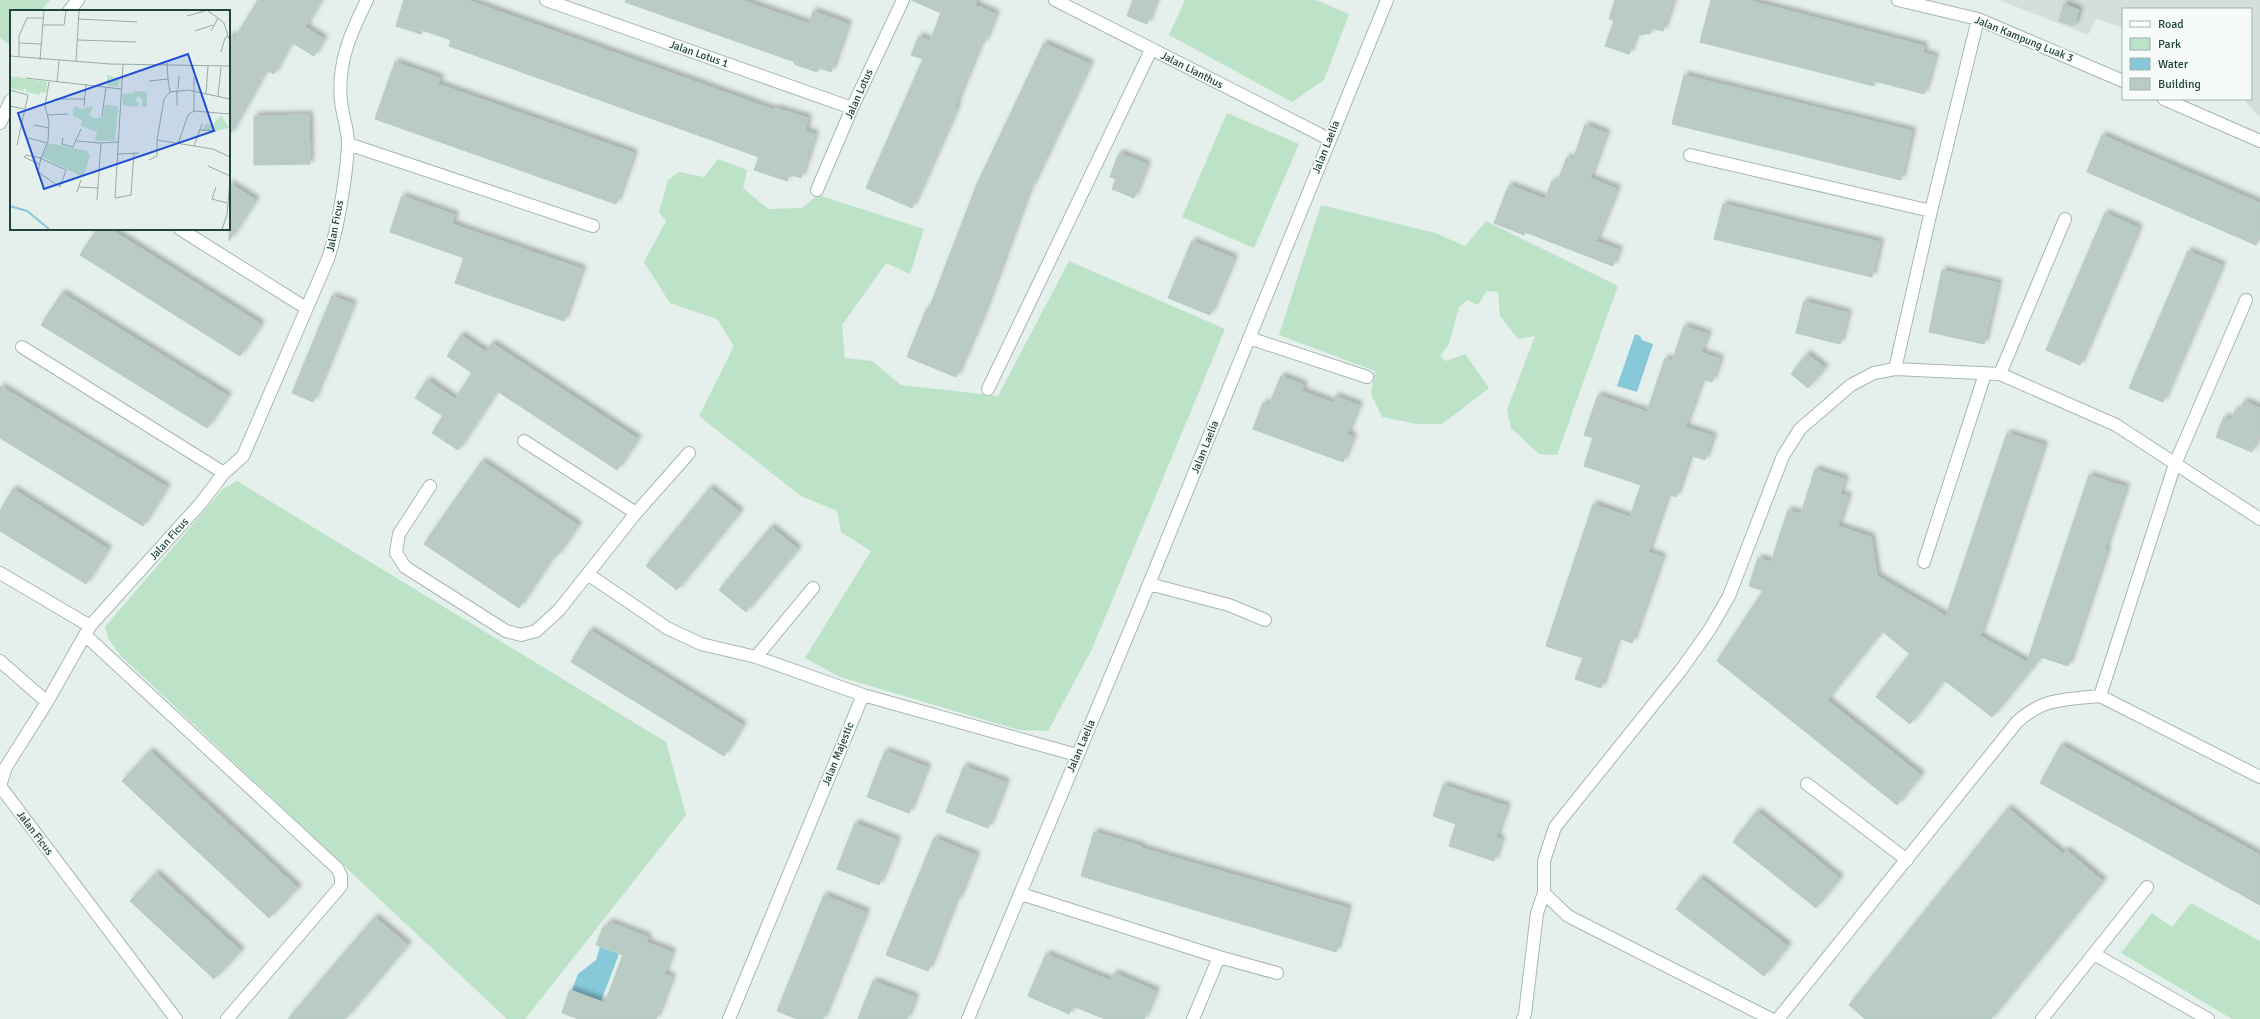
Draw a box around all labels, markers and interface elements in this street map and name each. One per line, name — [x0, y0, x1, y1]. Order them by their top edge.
legend — [2122, 8, 2252, 100]
inset map — [10, 10, 230, 230]
street label: Jalan Kampung Luak 3 — [1973, 13, 2075, 65]
text: Road — [2158, 17, 2184, 32]
text: Park — [2158, 37, 2181, 52]
street label: Jalan Lotus 1 — [668, 38, 730, 70]
street label: Jalan Lianthus — [1159, 49, 1226, 91]
text: Water — [2158, 57, 2189, 72]
street label: Jalan Lotus — [842, 67, 876, 121]
text: Building — [2158, 77, 2201, 92]
street label: Jalan Laelia — [1310, 118, 1343, 175]
street label: Jalan Ficus — [324, 199, 346, 253]
street label: Jalan Laelia — [1189, 418, 1222, 475]
street label: Jalan Ficus — [147, 515, 191, 563]
street label: Jalan Laelia — [1064, 717, 1098, 774]
street label: Jalan Majestic — [819, 720, 857, 788]
street label: Jalan Ficus — [14, 808, 56, 858]

